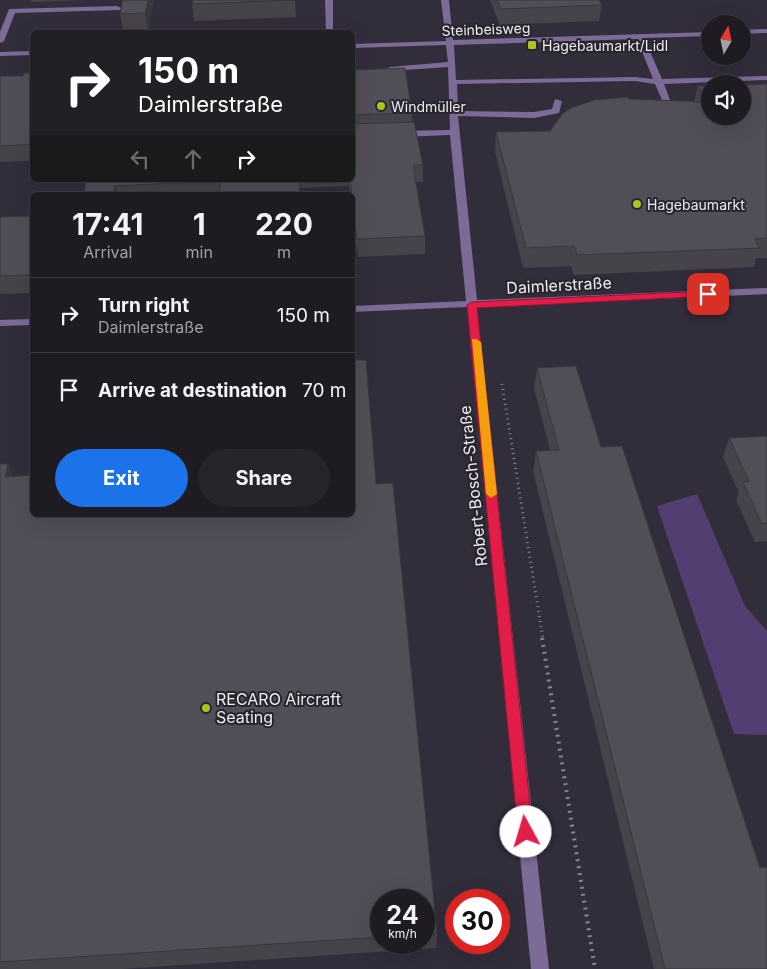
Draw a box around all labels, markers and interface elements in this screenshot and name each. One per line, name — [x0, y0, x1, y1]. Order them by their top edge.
north arrow — [701, 15, 751, 65]
map controls — [701, 15, 751, 125]
street label: Steinbeisweg — [441, 19, 531, 39]
place label: Hagebaumarkt/Lidl — [542, 37, 668, 54]
marker: Hagebaumarkt/Lidl — [526, 39, 538, 51]
text: 150 m — [138, 49, 239, 91]
icon: right — [55, 50, 120, 115]
button: sound — [701, 75, 751, 125]
text: Daimlerstraße — [138, 91, 283, 117]
place label: Windmüller — [391, 98, 466, 115]
marker: Windmüller — [375, 100, 387, 112]
icon: left — [126, 145, 154, 173]
icon: ahead — [179, 145, 207, 173]
icon: right — [232, 145, 260, 173]
place label: Hagebaumarkt — [647, 196, 745, 213]
marker: Hagebaumarkt — [631, 198, 643, 210]
text: 17:41 — [72, 206, 144, 242]
text: 1 — [193, 206, 206, 242]
text: 220 — [255, 206, 313, 242]
text: Arrival — [83, 242, 132, 262]
text: min — [186, 242, 213, 262]
text: m — [277, 242, 291, 262]
street label: Daimlerstraße — [506, 272, 612, 298]
pin — [687, 273, 729, 315]
icon: arrive — [694, 280, 722, 308]
text: Turn right — [98, 294, 189, 317]
icon: right — [55, 301, 83, 329]
text: 150 m — [277, 304, 330, 327]
text: Daimlerstraße — [98, 317, 204, 337]
icon: arrive — [55, 376, 83, 404]
text: Arrive at destination — [98, 379, 287, 402]
text: 70 m — [302, 379, 346, 402]
street label: Robert-Bosch-Straße — [455, 405, 491, 567]
button: Exit — [55, 449, 188, 507]
button: Share — [198, 449, 330, 507]
place label: RECARO Aircraft Seating — [216, 689, 341, 727]
marker: RECARO Aircraft Seating — [200, 702, 212, 714]
position arrow — [499, 805, 551, 857]
speed limit sign: 30 — [445, 889, 510, 954]
text: 24 — [386, 900, 419, 930]
text: km/h — [388, 926, 417, 941]

